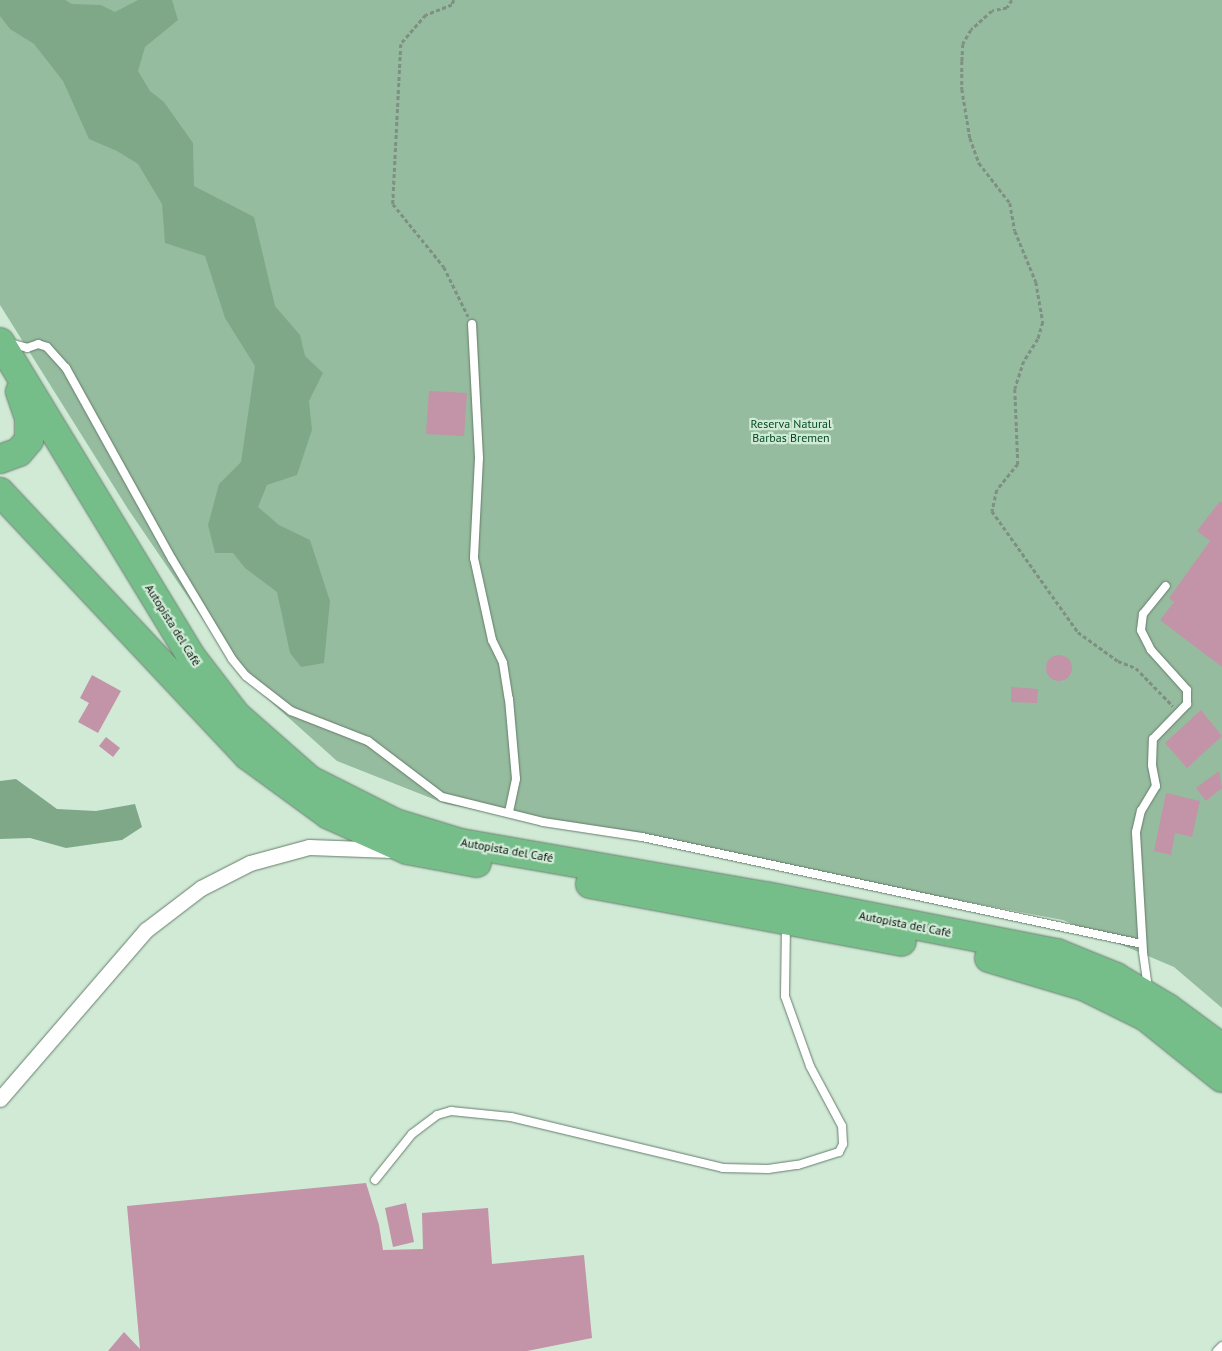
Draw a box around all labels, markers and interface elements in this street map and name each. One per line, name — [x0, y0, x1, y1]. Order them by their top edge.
park label: Reserva Natural Barbas Bremen — [751, 417, 831, 445]
street label: Autopista del Café — [142, 582, 204, 668]
street label: Autopista del Café — [460, 835, 554, 865]
street label: Autopista del Café — [858, 908, 952, 940]

